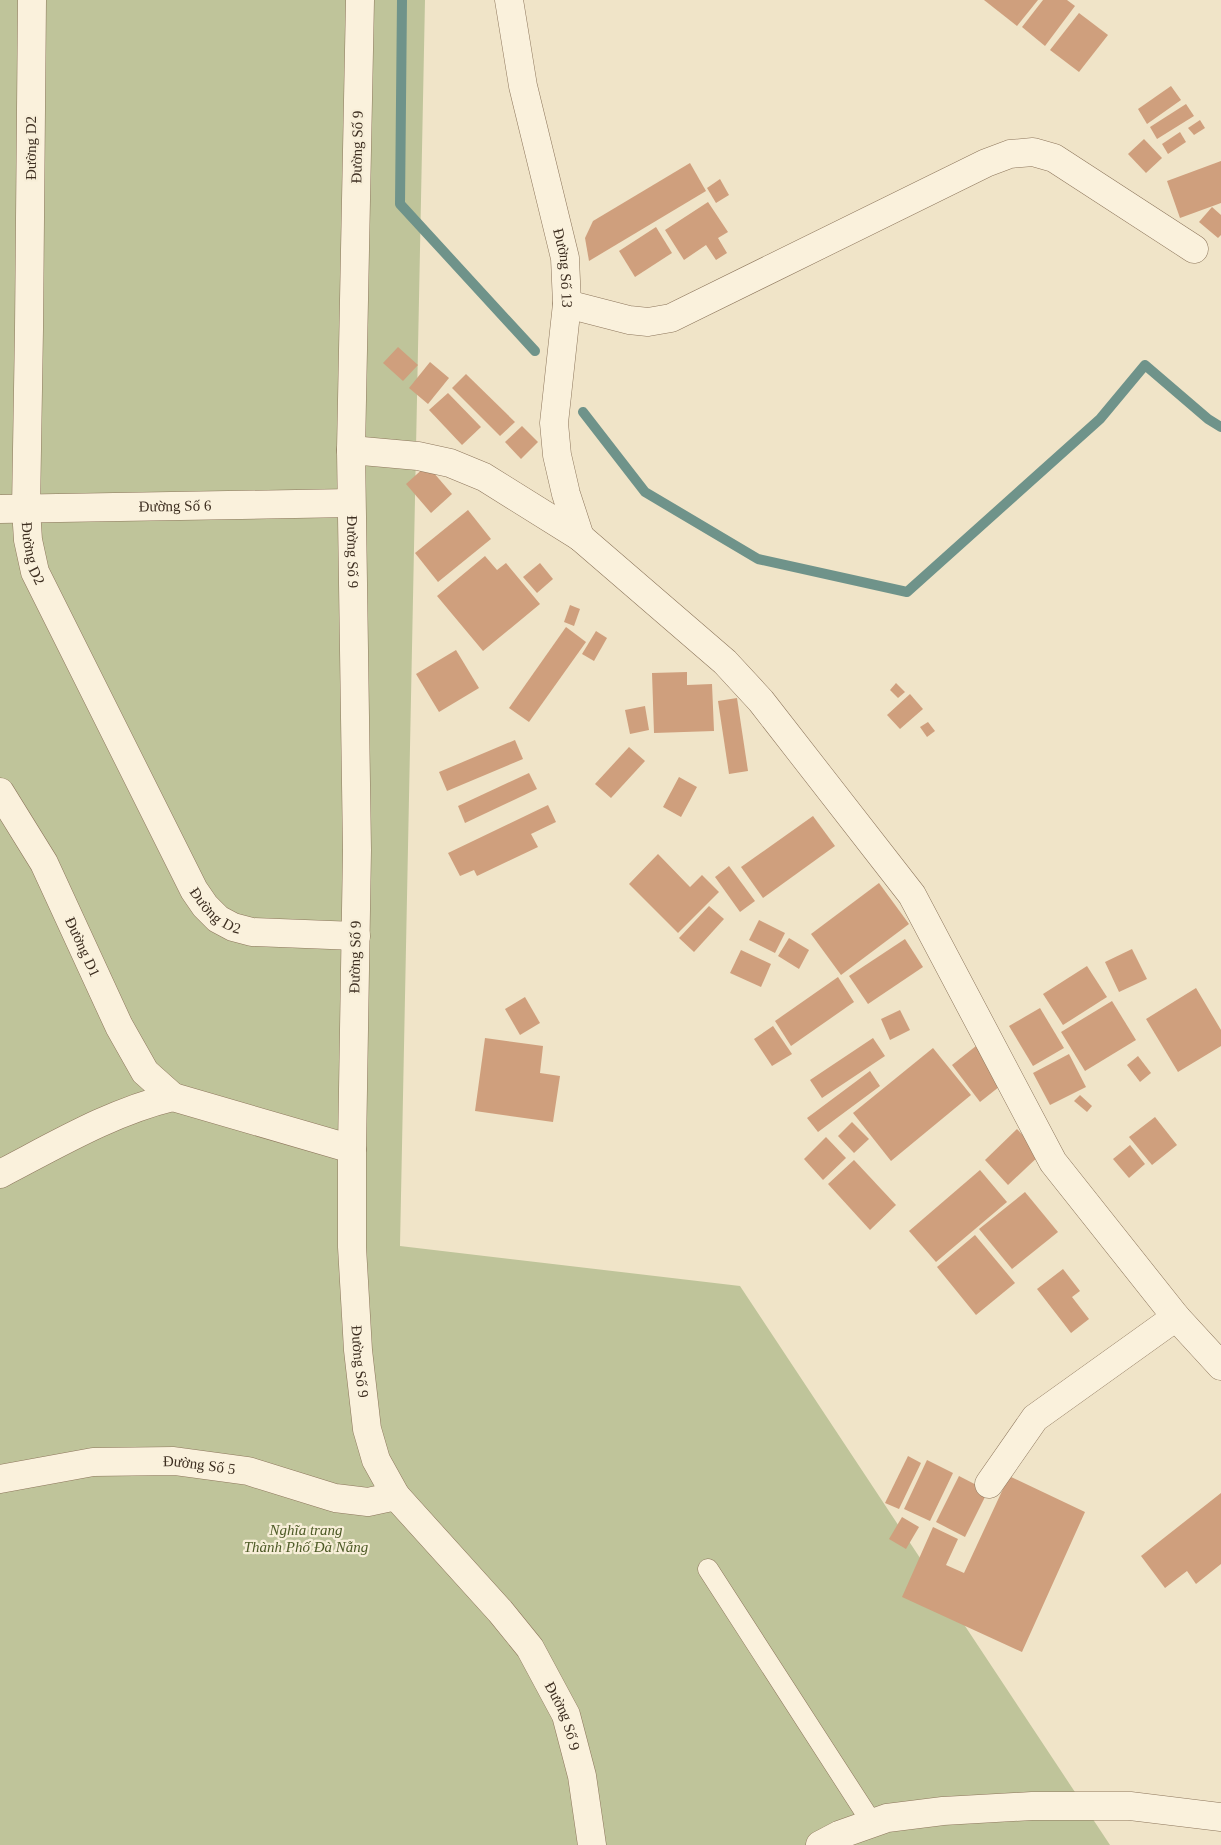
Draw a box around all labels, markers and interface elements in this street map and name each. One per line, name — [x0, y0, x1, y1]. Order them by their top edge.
street label: Đường Số 9 — [348, 110, 366, 184]
street label: Đường D2 — [23, 116, 39, 180]
street label: Đường Số 13 — [550, 227, 575, 309]
street label: Đường Số 6 — [138, 497, 212, 515]
street label: Đường Số 9 — [344, 515, 361, 588]
street label: Đường D2 — [19, 521, 48, 587]
street label: Đường D2 — [187, 884, 243, 937]
street label: Đường D1 — [62, 915, 103, 979]
street label: Đường Số 9 — [346, 920, 364, 994]
street label: Đường Số 9 — [349, 1325, 371, 1399]
street label: Đường Số 5 — [163, 1453, 236, 1477]
park label: Nghĩa trang Thành Phố Đà Nẵng — [244, 1522, 369, 1555]
street label: Đường Số 9 — [542, 1679, 583, 1752]

